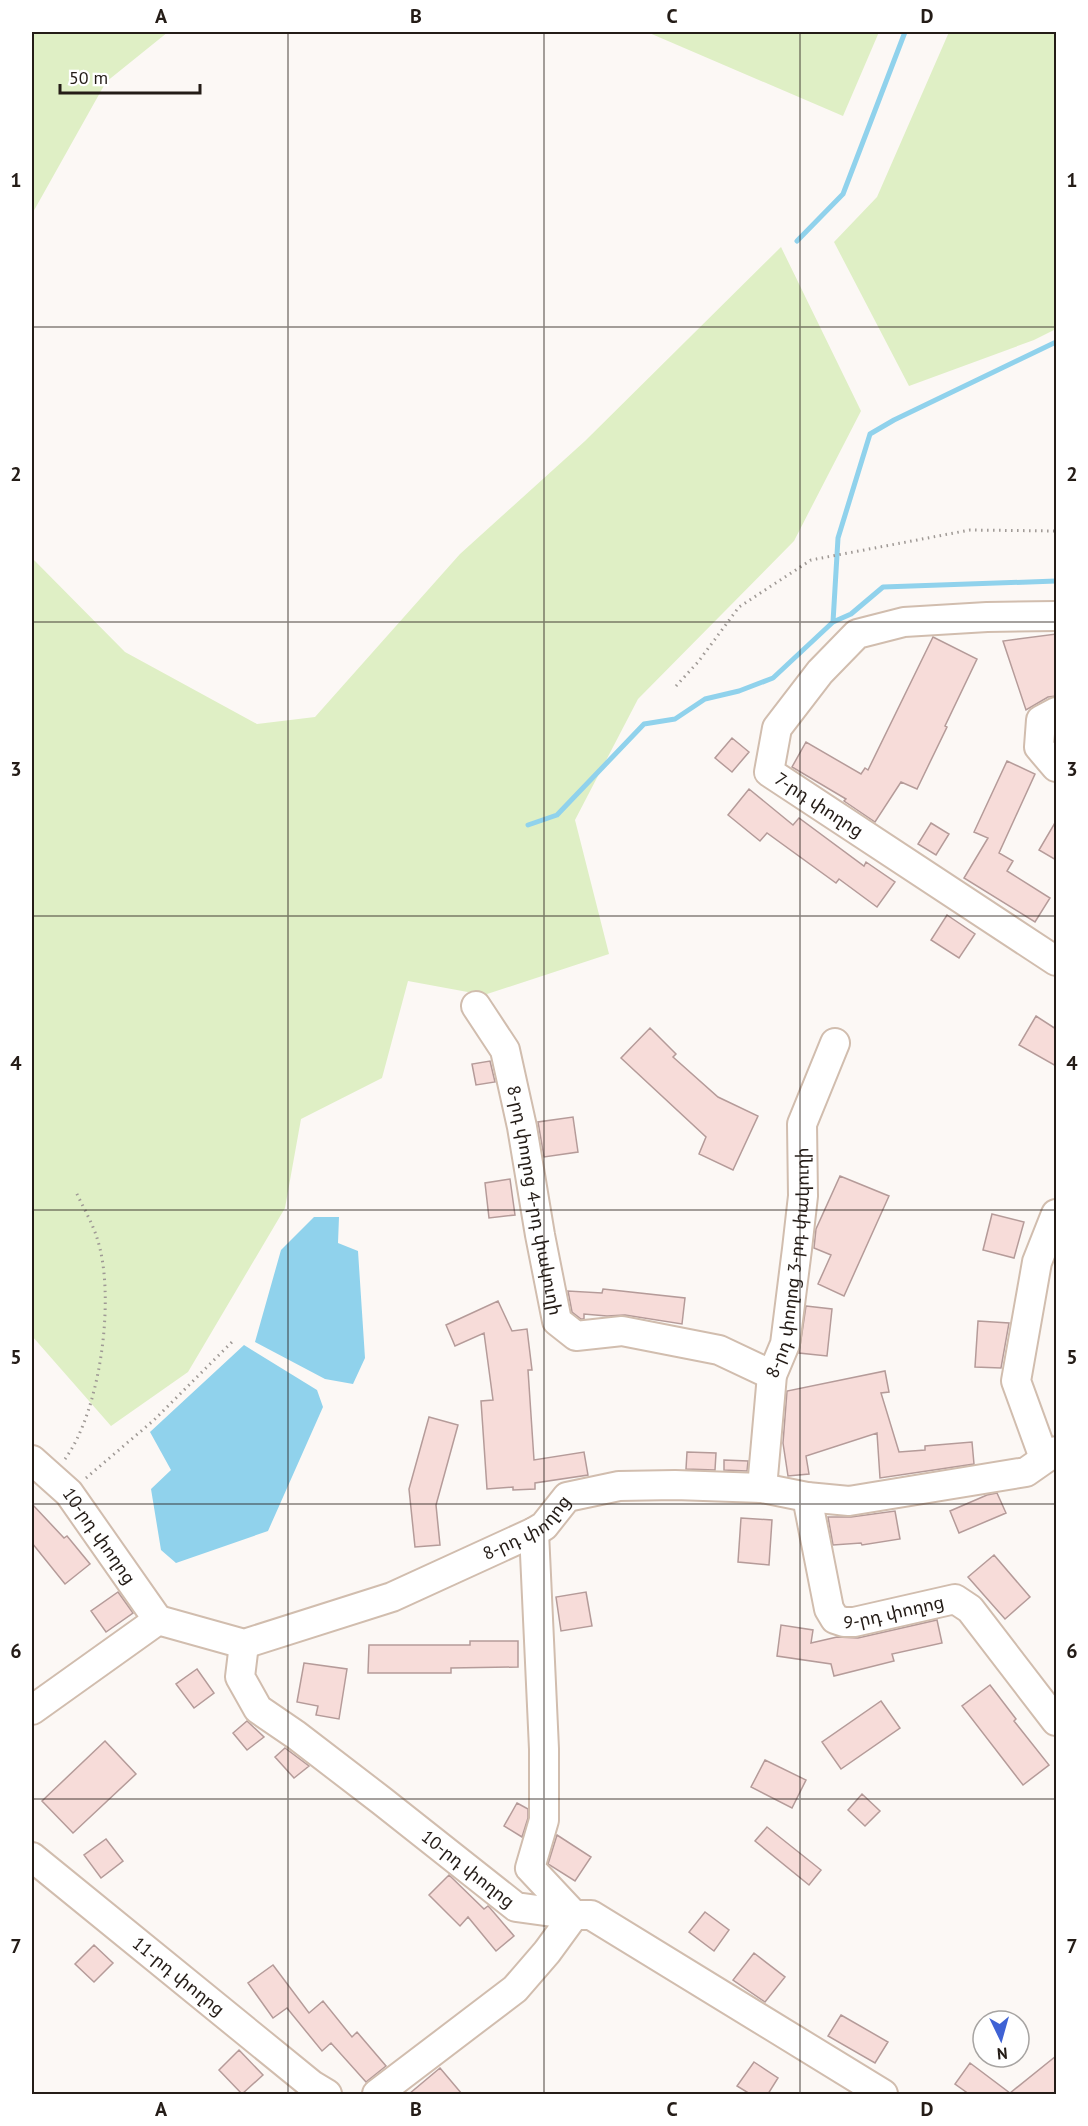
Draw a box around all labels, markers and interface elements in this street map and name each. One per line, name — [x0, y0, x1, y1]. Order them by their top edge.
text: A — [155, 3, 168, 29]
text: B — [410, 3, 422, 29]
text: C — [666, 3, 678, 29]
text: D — [921, 3, 934, 29]
scale bar — [60, 57, 200, 95]
text: 50 m — [69, 66, 108, 89]
text: 1 — [10, 167, 22, 193]
text: 1 — [1066, 167, 1078, 193]
text: 2 — [10, 461, 22, 487]
text: 2 — [1066, 461, 1078, 487]
text: 3 — [10, 756, 22, 782]
text: 3 — [1066, 756, 1078, 782]
street label: 7-րդ փողոց — [771, 767, 868, 842]
text: 4 — [10, 1050, 22, 1076]
text: 4 — [1066, 1050, 1078, 1076]
street label: 8-րդ փողոց 4-րդ փակուղի — [502, 1083, 568, 1317]
street label: 8-րդ փողոց 3-րդ փակուղի — [760, 1147, 814, 1381]
text: 5 — [10, 1344, 22, 1370]
text: 5 — [1066, 1344, 1078, 1370]
street label: 10-րդ փողոց — [58, 1483, 141, 1588]
street label: 8-րդ փողոց — [479, 1490, 575, 1565]
street label: 9-րդ փողոց — [843, 1590, 946, 1633]
text: 6 — [10, 1638, 22, 1664]
text: 6 — [1066, 1638, 1078, 1664]
street label: 10-րդ փողոց — [417, 1825, 520, 1913]
street label: 11-րդ փողոց — [128, 1931, 230, 2020]
text: 7 — [10, 1933, 22, 1959]
text: 7 — [1066, 1933, 1078, 1959]
north arrow — [971, 2009, 1031, 2069]
text: N — [996, 2044, 1008, 2064]
text: A — [155, 2096, 168, 2122]
text: B — [410, 2096, 422, 2122]
text: C — [666, 2096, 678, 2122]
text: D — [921, 2096, 934, 2122]

